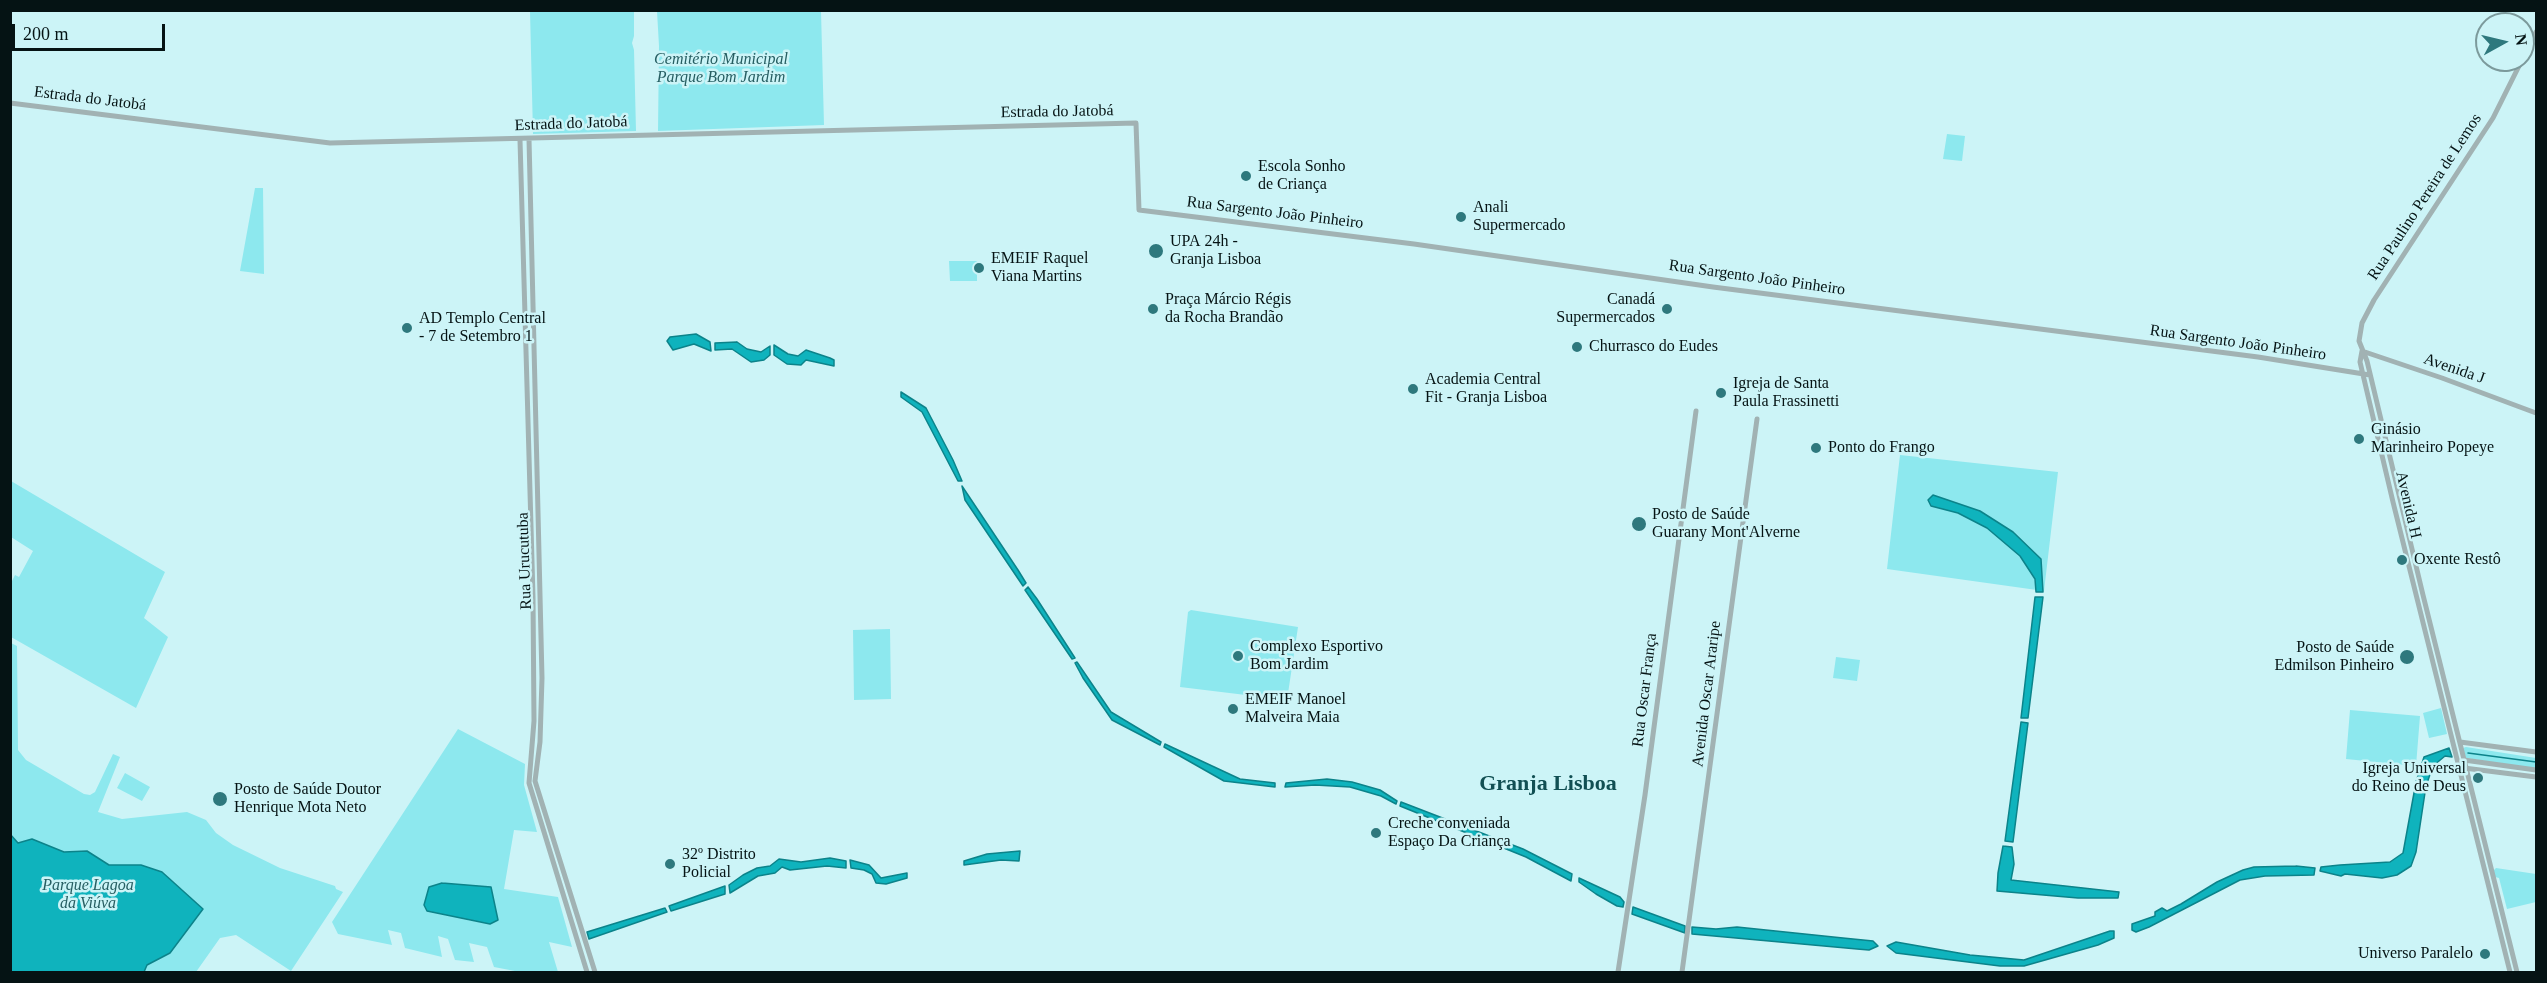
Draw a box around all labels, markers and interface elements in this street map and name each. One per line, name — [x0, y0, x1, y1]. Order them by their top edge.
scale bar — [15, 12, 168, 50]
north arrow — [2475, 12, 2535, 72]
text: 200 m — [23, 24, 69, 44]
text: N — [2512, 33, 2531, 47]
park label: Cemitério Municipal Parque Bom Jardim — [654, 50, 788, 88]
street label: Estrada do Jatobá — [33, 83, 147, 115]
street label: Estrada do Jatobá — [1000, 101, 1114, 123]
street label: Rua Paulino Pereira de Lemos — [2364, 110, 2486, 284]
street label: Estrada do Jatobá — [514, 112, 628, 136]
place label: Escola Sonho de Criança — [1258, 157, 1346, 195]
marker: Escola Sonho de Criança — [1239, 169, 1253, 183]
street label: Rua Sargento João Pinheiro — [1186, 193, 1364, 233]
place label: Anali Supermercado — [1473, 198, 1565, 236]
marker: Anali Supermercado — [1454, 210, 1468, 224]
place label: UPA 24h - Granja Lisboa — [1170, 232, 1261, 270]
marker: UPA 24h - Granja Lisboa — [1147, 242, 1165, 260]
place label: EMEIF Raquel Viana Martins — [991, 249, 1088, 287]
street label: Rua Sargento João Pinheiro — [1668, 256, 1846, 300]
marker: EMEIF Raquel Viana Martins — [972, 261, 986, 275]
place label: Praça Márcio Régis da Rocha Brandão — [1165, 290, 1291, 328]
place label: Canadá Supermercados — [1556, 290, 1655, 328]
marker: Praça Márcio Régis da Rocha Brandão — [1146, 302, 1160, 316]
marker: Canadá Supermercados — [1660, 302, 1674, 316]
place label: AD Templo Central - 7 de Setembro 1 — [419, 309, 546, 347]
marker: AD Templo Central - 7 de Setembro 1 — [400, 321, 414, 335]
street label: Rua Sargento João Pinheiro — [2149, 321, 2327, 365]
place label: Churrasco do Eudes — [1589, 337, 1718, 357]
marker: Churrasco do Eudes — [1570, 340, 1584, 354]
street label: Avenida J — [2421, 350, 2487, 388]
place label: Academia Central Fit - Granja Lisboa — [1425, 370, 1547, 408]
place label: Igreja de Santa Paula Frassinetti — [1733, 374, 1839, 412]
marker: Academia Central Fit - Granja Lisboa — [1406, 382, 1420, 396]
marker: Igreja de Santa Paula Frassinetti — [1714, 386, 1728, 400]
place label: Ginásio Marinheiro Popeye — [2371, 420, 2494, 458]
marker: Ginásio Marinheiro Popeye — [2352, 432, 2366, 446]
place label: Ponto do Frango — [1828, 438, 1935, 458]
marker: Ponto do Frango — [1809, 441, 1823, 455]
street label: Avenida H — [2391, 469, 2425, 541]
place label: Posto de Saúde Guarany Mont'Alverne — [1652, 505, 1800, 543]
street label: Rua Urucutuba — [514, 512, 536, 610]
marker: Posto de Saúde Guarany Mont'Alverne — [1630, 515, 1648, 533]
place label: Oxente Restô — [2414, 550, 2501, 570]
marker: Oxente Restô — [2395, 553, 2409, 567]
street label: Avenida Oscar Araripe — [1689, 620, 1725, 768]
street label: Rua Oscar França — [1628, 632, 1662, 748]
place label: Complexo Esportivo Bom Jardim — [1250, 637, 1383, 675]
place label: Posto de Saúde Edmilson Pinheiro — [2274, 638, 2394, 676]
marker: Posto de Saúde Edmilson Pinheiro — [2398, 648, 2416, 666]
marker: Complexo Esportivo Bom Jardim — [1231, 649, 1245, 663]
place label: EMEIF Manoel Malveira Maia — [1245, 690, 1346, 728]
marker: EMEIF Manoel Malveira Maia — [1226, 702, 1240, 716]
place label: Igreja Universal do Reino de Deus — [2352, 759, 2466, 797]
district label: Granja Lisboa — [1479, 771, 1617, 797]
marker: Igreja Universal do Reino de Deus — [2471, 771, 2485, 785]
place label: Posto de Saúde Doutor Henrique Mota Neto — [234, 780, 381, 818]
marker: Posto de Saúde Doutor Henrique Mota Neto — [211, 790, 229, 808]
place label: Creche conveniada Espaço Da Criança — [1388, 814, 1511, 852]
marker: Creche conveniada Espaço Da Criança — [1369, 826, 1383, 840]
place label: 32º Distrito Policial — [682, 845, 756, 883]
marker: 32º Distrito Policial — [663, 857, 677, 871]
park label: Parque Lagoa da Viúva — [42, 876, 134, 914]
place label: Universo Paralelo — [2358, 944, 2473, 964]
marker: Universo Paralelo — [2478, 947, 2492, 961]

